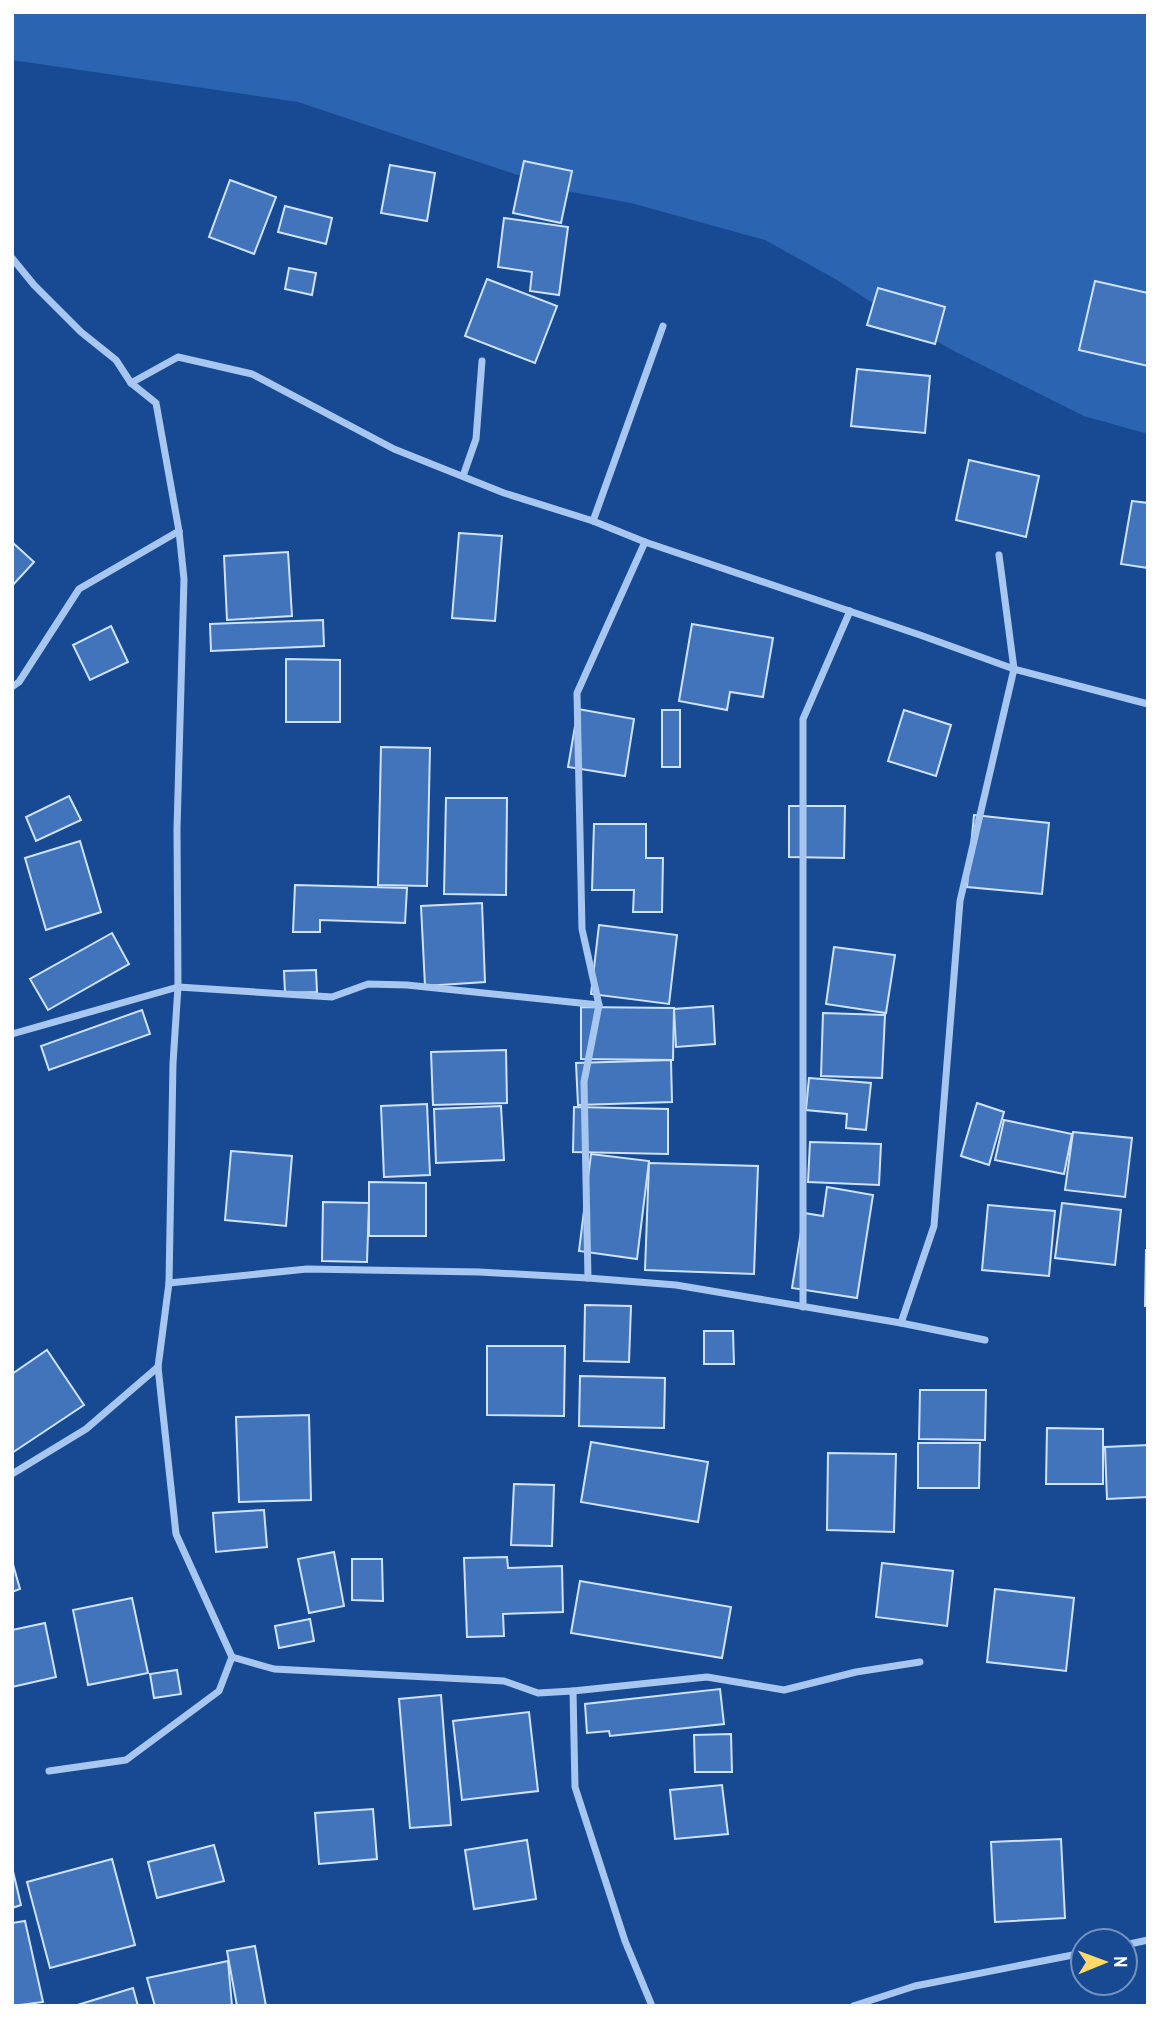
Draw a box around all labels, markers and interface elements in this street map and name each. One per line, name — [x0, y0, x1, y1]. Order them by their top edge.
north arrow — [1069, 1927, 1139, 1997]
text: N — [1108, 1956, 1134, 1968]

